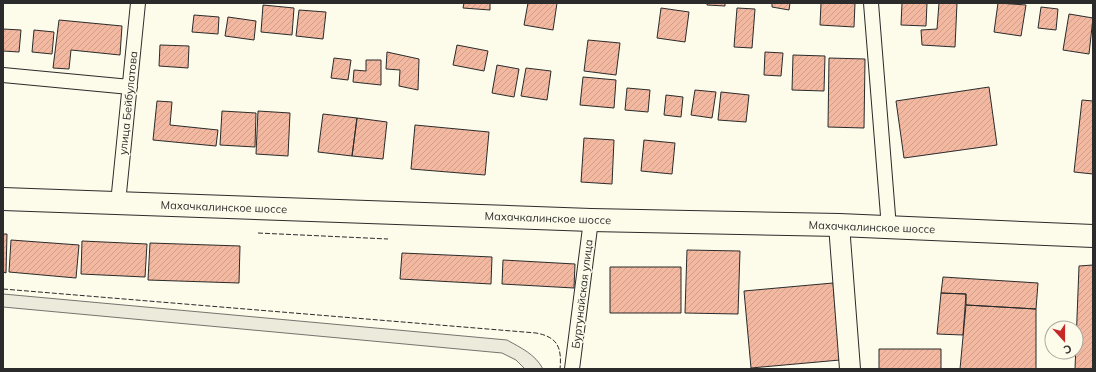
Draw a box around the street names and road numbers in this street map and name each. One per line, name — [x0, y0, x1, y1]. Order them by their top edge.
street label: улица Бейбулатова — [116, 50, 140, 156]
street label: Махачкалинское шоссе — [160, 198, 288, 216]
street label: Махачкалинское шоссе — [484, 209, 612, 227]
street label: Махачкалинское шоссе — [808, 218, 936, 236]
street label: Буртунайская улица — [568, 239, 596, 349]

